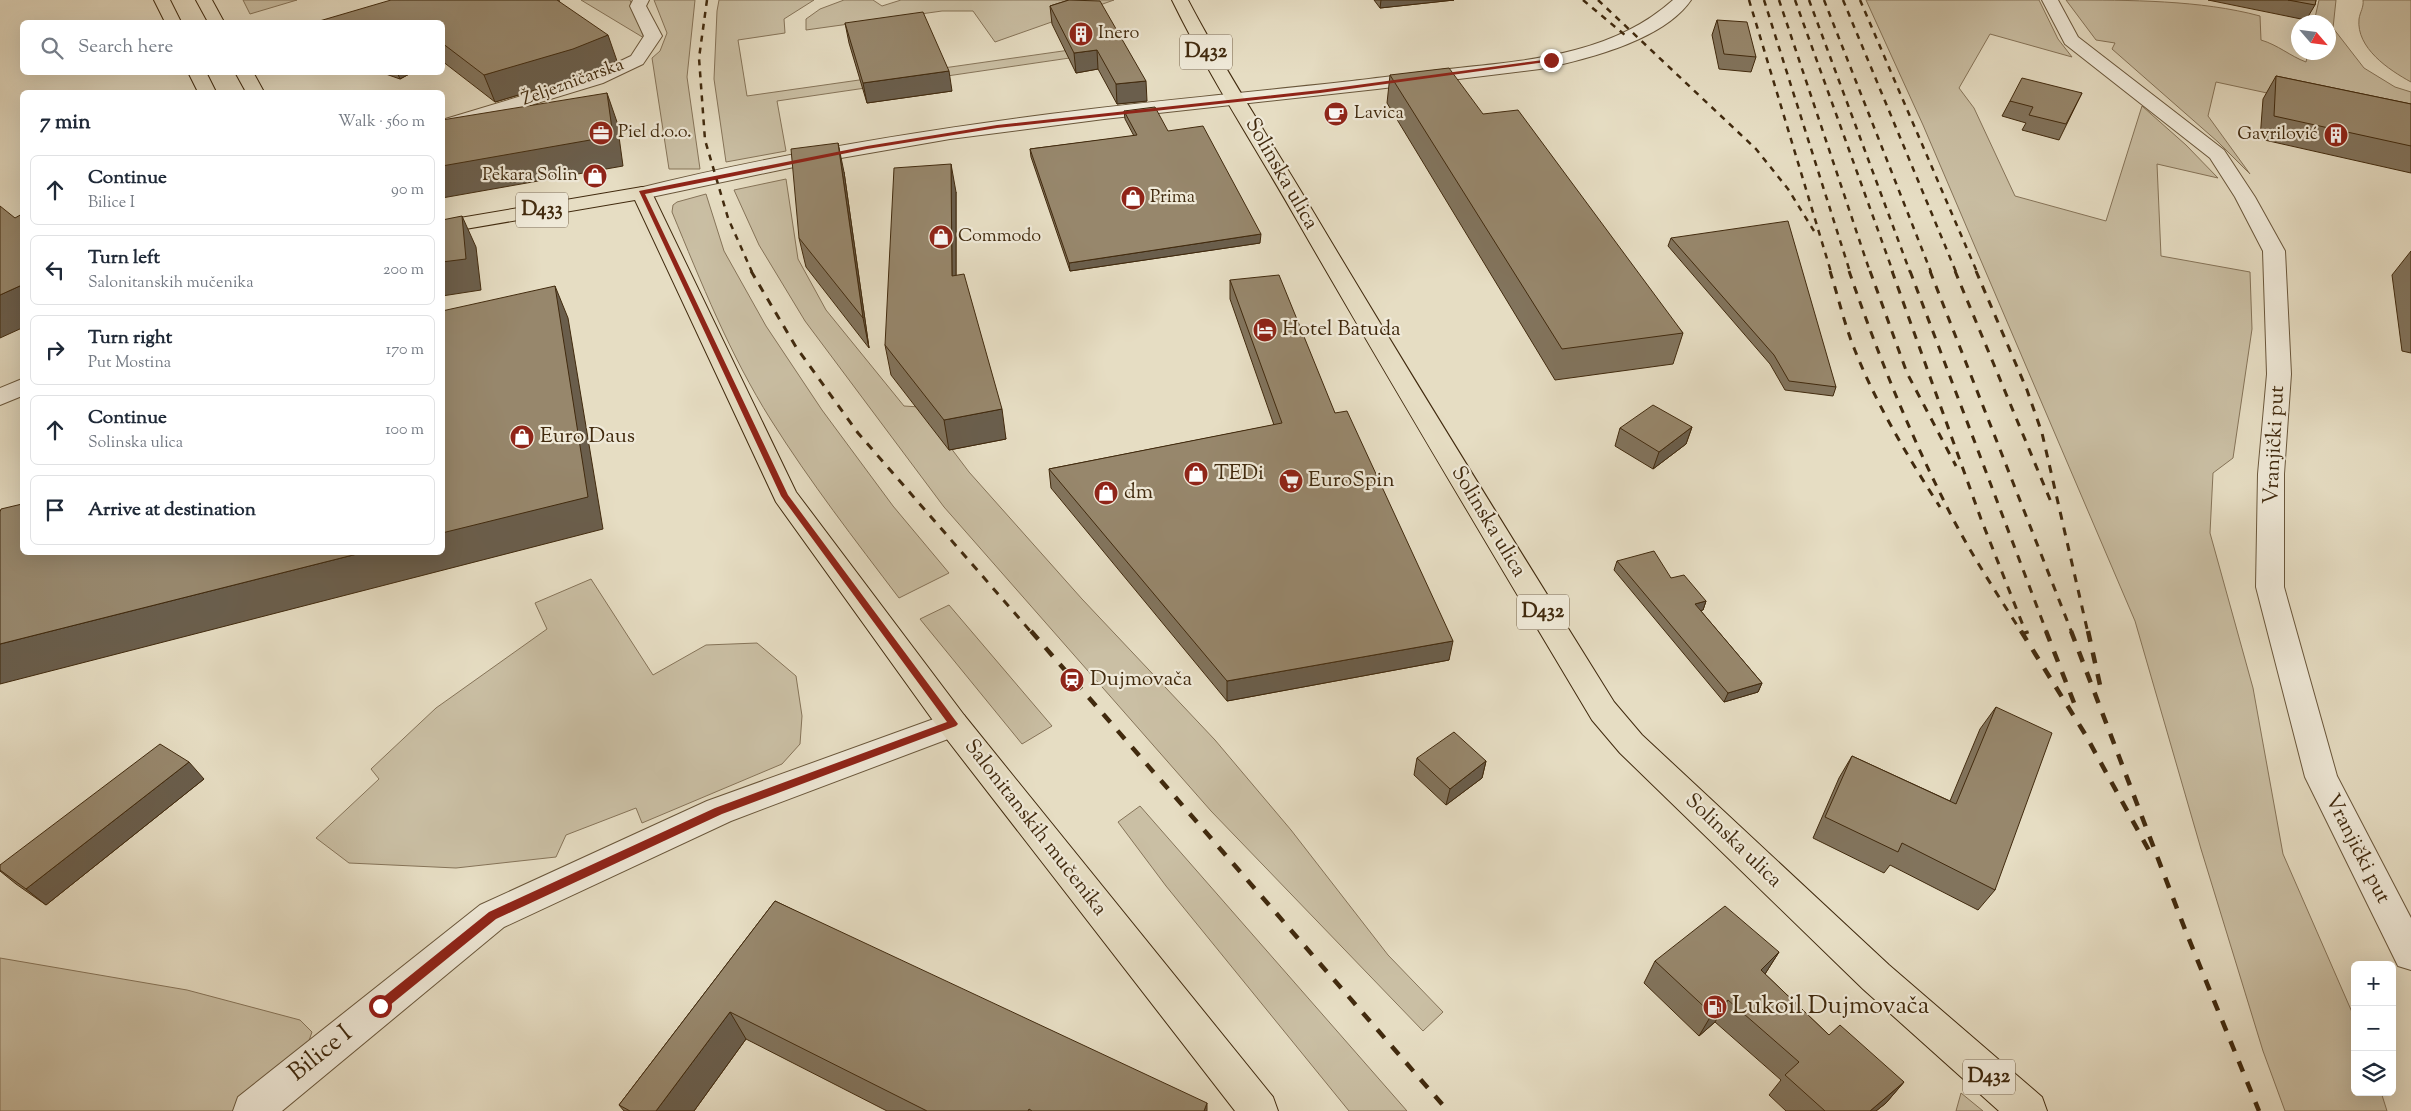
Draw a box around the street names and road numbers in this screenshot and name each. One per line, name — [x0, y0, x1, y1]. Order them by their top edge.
road number: D432 — [1180, 34, 1232, 70]
street label: Željezničarska — [518, 52, 628, 114]
street label: Solinska ulica — [1237, 112, 1325, 236]
road number: D433 — [516, 192, 568, 228]
street label: Vranjički put — [2257, 385, 2293, 505]
street label: Solinska ulica — [1443, 461, 1533, 584]
road number: D432 — [1517, 594, 1569, 630]
street label: Salonitanskih mučenika — [956, 733, 1114, 923]
street label: Solinska ulica — [1678, 787, 1789, 895]
street label: Vranjički put — [2317, 789, 2397, 909]
street label: Bilice I — [281, 1017, 361, 1091]
road number: D432 — [1963, 1060, 2015, 1094]

